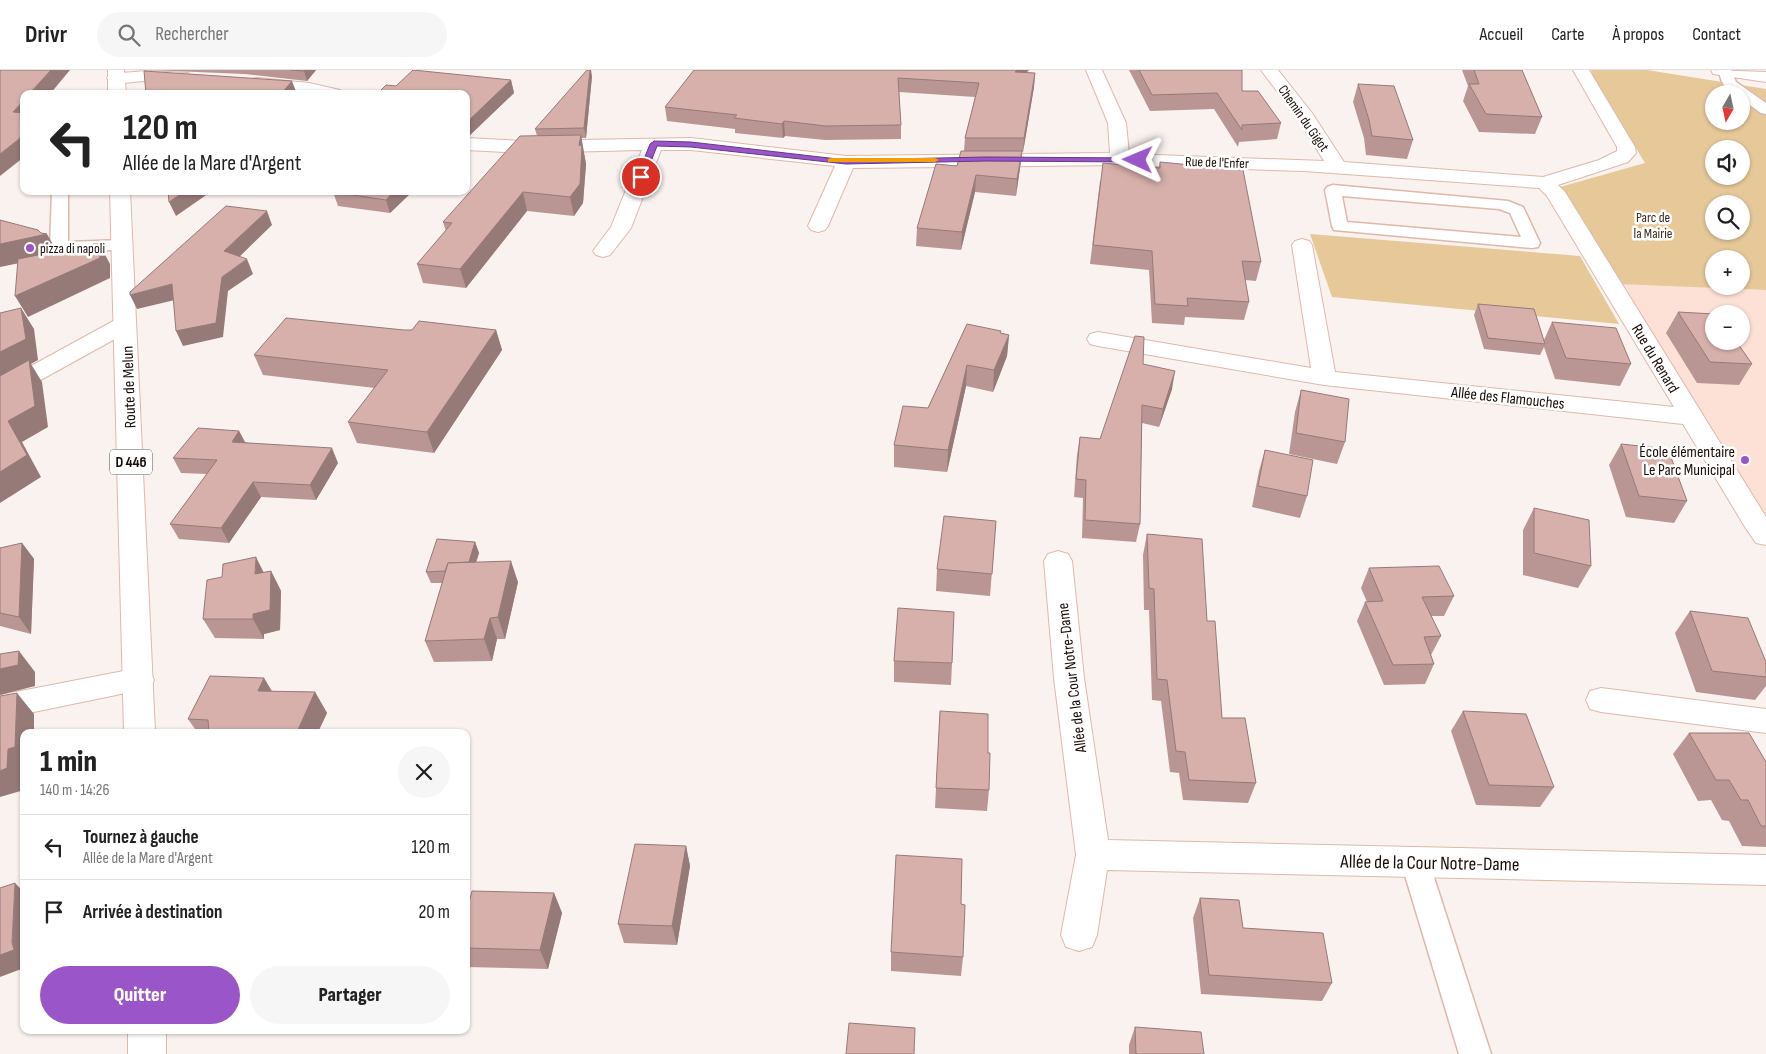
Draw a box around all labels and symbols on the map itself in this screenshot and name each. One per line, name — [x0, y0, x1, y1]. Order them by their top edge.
street label: Chemin du Gigot — [1274, 82, 1333, 155]
north arrow — [1705, 85, 1750, 130]
position arrow — [1111, 133, 1163, 185]
street label: Rue de l'Enfer — [1185, 153, 1249, 172]
pin — [620, 156, 662, 198]
park label: Parc de la Mairie — [1634, 209, 1672, 242]
place label: pizza di napoli — [40, 240, 105, 257]
marker: pizza di napoli — [24, 242, 36, 254]
street label: Rue du Renard — [1627, 321, 1683, 396]
street label: Route de Melun — [119, 345, 140, 428]
street label: Allée des Flamouches — [1449, 383, 1566, 414]
place label: École élémentaire Le Parc Municipal — [1639, 443, 1735, 480]
road number: D 446 — [110, 450, 152, 474]
marker: École élémentaire Le Parc Municipal — [1739, 454, 1751, 466]
street label: Allée de la Cour Notre-Dame — [1054, 602, 1091, 755]
street label: Allée de la Cour Notre-Dame — [1339, 850, 1520, 877]

